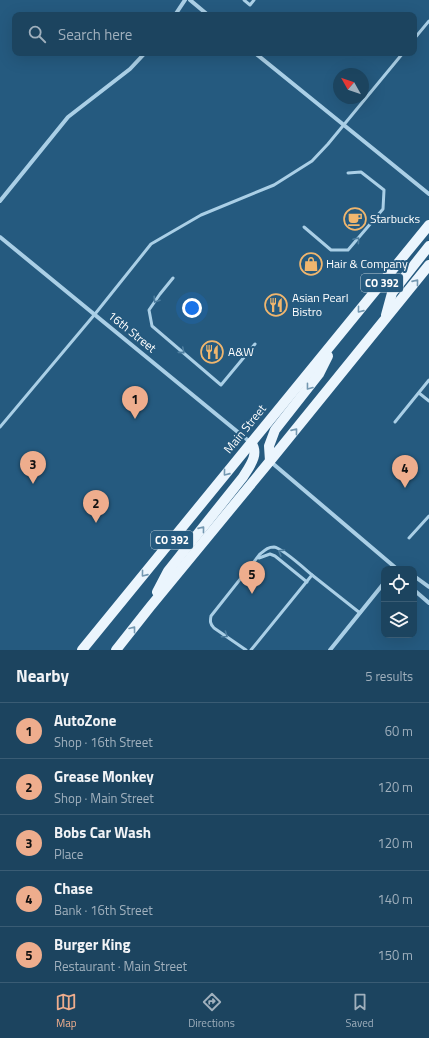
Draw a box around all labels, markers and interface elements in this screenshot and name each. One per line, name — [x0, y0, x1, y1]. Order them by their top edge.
search box — [12, 12, 417, 56]
icon: search — [26, 23, 48, 45]
text: Search here — [58, 23, 132, 46]
north arrow — [333, 68, 369, 104]
cafe icon: Starbucks — [342, 206, 368, 232]
place label: Starbucks — [370, 209, 420, 228]
one-way arrow — [353, 237, 360, 244]
shop icon: Hair & Company — [298, 251, 324, 277]
place label: Hair & Company — [326, 254, 408, 273]
road number: CO 392 — [361, 274, 403, 292]
one-way arrow — [411, 279, 418, 286]
place label: Asian Pearl Bistro — [292, 288, 349, 321]
restaurant icon: Asian Pearl Bistro — [263, 292, 289, 318]
one-way arrow — [153, 296, 161, 303]
your location — [182, 298, 202, 318]
one-way arrow — [358, 305, 365, 312]
street label: 16th Street — [104, 306, 161, 358]
restaurant icon: A&W — [199, 339, 225, 365]
place label: A&W — [228, 342, 254, 361]
one-way arrow — [177, 347, 184, 354]
one-way arrow — [307, 382, 314, 389]
pin: 1 — [122, 386, 148, 419]
street label: Main Street — [219, 399, 271, 457]
one-way arrow — [290, 429, 297, 436]
pin: 3 — [20, 451, 46, 484]
pin: 4 — [392, 455, 418, 488]
one-way arrow — [224, 469, 231, 476]
pin: 2 — [83, 490, 109, 523]
one-way arrow — [197, 526, 204, 533]
road number: CO 392 — [151, 531, 193, 549]
one-way arrow — [278, 549, 285, 556]
pin: 5 — [239, 561, 265, 594]
map controls — [381, 566, 417, 638]
button: locate — [381, 566, 417, 602]
one-way arrow — [141, 569, 148, 576]
button: layers — [381, 602, 417, 638]
one-way arrow — [128, 626, 135, 633]
one-way arrow — [220, 630, 227, 637]
text: Nearby — [16, 663, 69, 689]
text: 5 results — [365, 666, 413, 686]
text: AutoZone — [54, 709, 116, 732]
text: 1 — [25, 721, 33, 741]
text: 60 m — [385, 721, 413, 741]
text: Shop · 16th Street — [54, 732, 153, 752]
text: Grease Monkey — [54, 765, 154, 788]
text: 2 — [25, 777, 33, 797]
text: 120 m — [377, 777, 413, 797]
text: Shop · Main Street — [54, 788, 154, 808]
text: Bobs Car Wash — [54, 821, 151, 844]
text: 3 — [25, 833, 33, 853]
text: 120 m — [377, 833, 413, 853]
text: Place — [54, 844, 83, 864]
text: Chase — [54, 877, 93, 900]
text: 4 — [25, 889, 33, 909]
text: 140 m — [377, 889, 413, 909]
text: Bank · 16th Street — [54, 900, 153, 920]
text: Burger King — [54, 933, 131, 956]
text: 5 — [25, 945, 33, 965]
text: 150 m — [377, 945, 413, 965]
text: Restaurant · Main Street — [54, 956, 187, 976]
tab: Map — [55, 991, 77, 1031]
tab: Directions — [188, 991, 235, 1031]
tab: Saved — [346, 991, 374, 1031]

